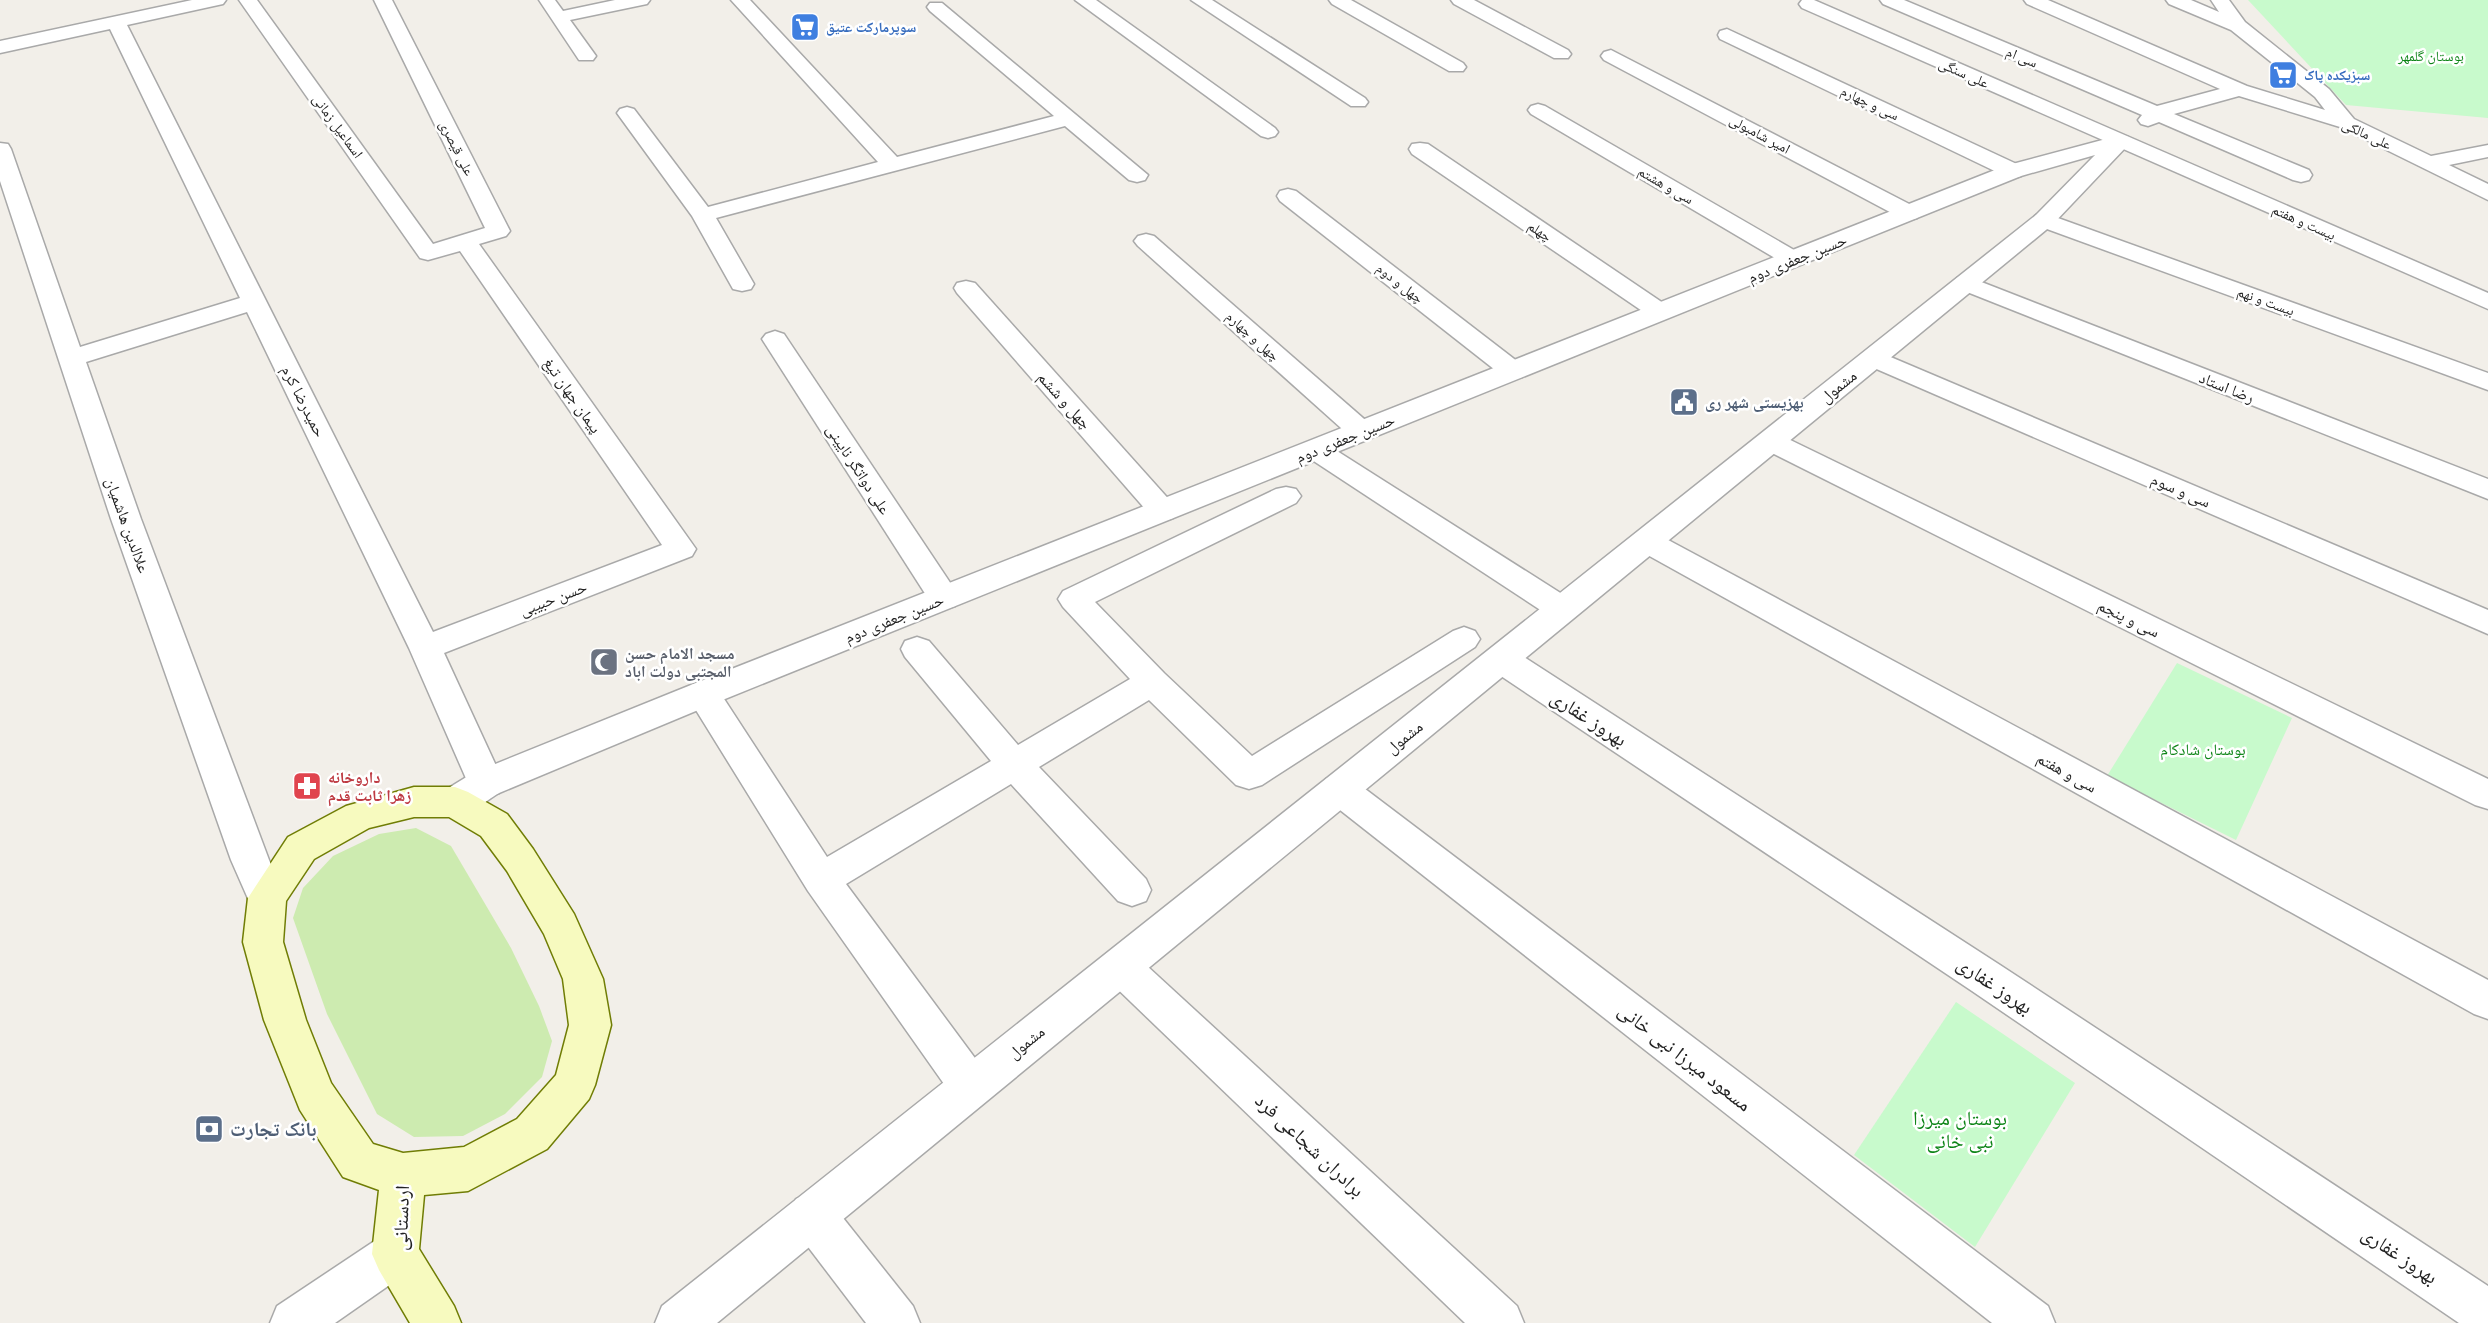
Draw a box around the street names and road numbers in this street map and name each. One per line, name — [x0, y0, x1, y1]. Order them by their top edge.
street label: سی ام — [2003, 43, 2040, 73]
street label: علی سنگی — [1936, 55, 1991, 92]
street label: سی و چهارم — [1838, 83, 1902, 125]
street label: اسماعیل زمانی — [309, 91, 366, 161]
street label: امیر شامبولی — [1727, 111, 1793, 157]
street label: علی مالکی — [2339, 116, 2394, 153]
street label: علی قیصری — [435, 118, 478, 179]
street label: سی و هشتم — [1635, 163, 1696, 209]
street label: بیست و هفتم — [2269, 201, 2338, 245]
street label: چهلم — [1524, 217, 1555, 246]
street label: حسین جعفری دوم — [1745, 230, 1850, 288]
street label: چهل و دوم — [1372, 260, 1427, 308]
street label: بیست و نهم — [2235, 283, 2297, 321]
street label: چهل و چهارم — [1222, 308, 1283, 366]
street label: پیمان جهان تیغ — [539, 354, 606, 437]
street label: حمیدرضا کرم — [277, 362, 330, 441]
street label: مشمول — [1816, 366, 1861, 408]
street label: چهل و ششم — [1033, 368, 1095, 434]
street label: رضا استاد — [2197, 368, 2257, 407]
street label: حسین جعفری دوم — [1293, 410, 1398, 468]
street label: علی دواتگر نایینی — [822, 421, 895, 518]
street label: سی و سوم — [2148, 469, 2213, 512]
street label: علاالدین هاشمیان — [101, 475, 154, 576]
street label: حسن حبیبی — [517, 577, 590, 621]
street label: حسین جعفری دوم — [842, 590, 947, 648]
street label: سی و پنجم — [2094, 595, 2163, 642]
street label: بهروز غفاری — [1546, 684, 1632, 752]
street label: مشمول — [1382, 717, 1427, 759]
street label: سی و هفتم — [2033, 748, 2100, 797]
street label: بهروز غفاری — [1953, 951, 2037, 1019]
street label: مسعود میرزا نبی خانی — [1614, 998, 1756, 1116]
street label: مشمول — [1004, 1022, 1049, 1064]
street label: برادران شجاعی فرد — [1250, 1088, 1370, 1202]
street label: اردستانی — [388, 1185, 414, 1251]
street label: بهروز غفاری — [2358, 1221, 2442, 1289]

